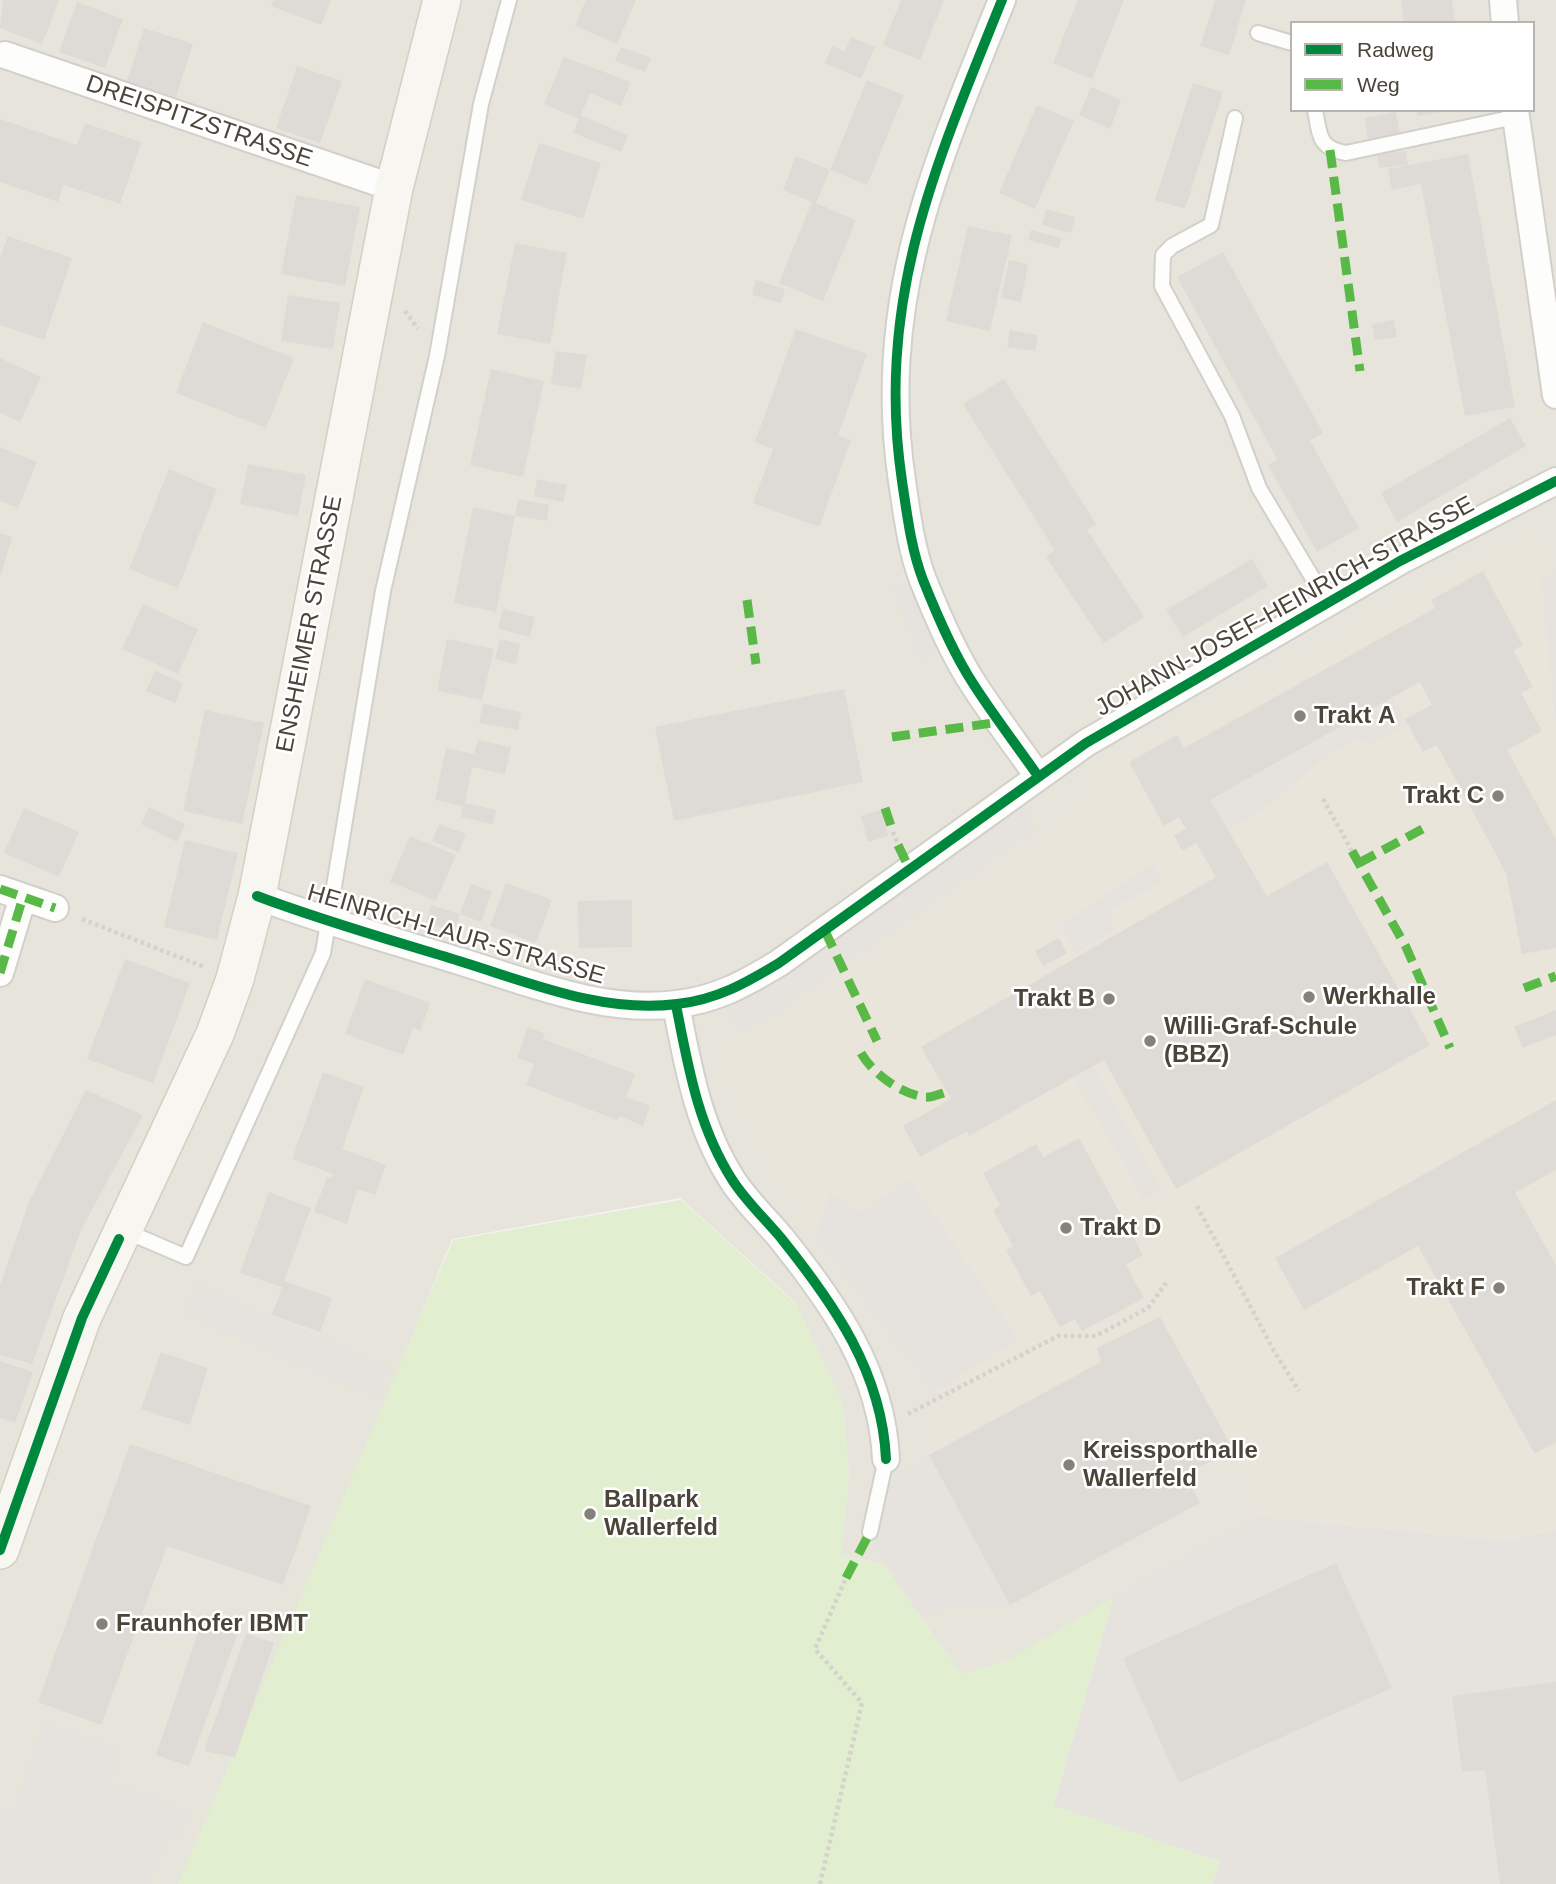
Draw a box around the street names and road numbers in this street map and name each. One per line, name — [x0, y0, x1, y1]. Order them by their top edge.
street label: DREISPITZSTRASSE — [82, 70, 316, 174]
street label: JOHANN-JOSEF-HEINRICH-STRASSE — [1091, 491, 1479, 723]
street label: ENSHEIMER STRASSE — [271, 493, 349, 755]
street label: HEINRICH-LAUR-STRASSE — [304, 879, 608, 991]

